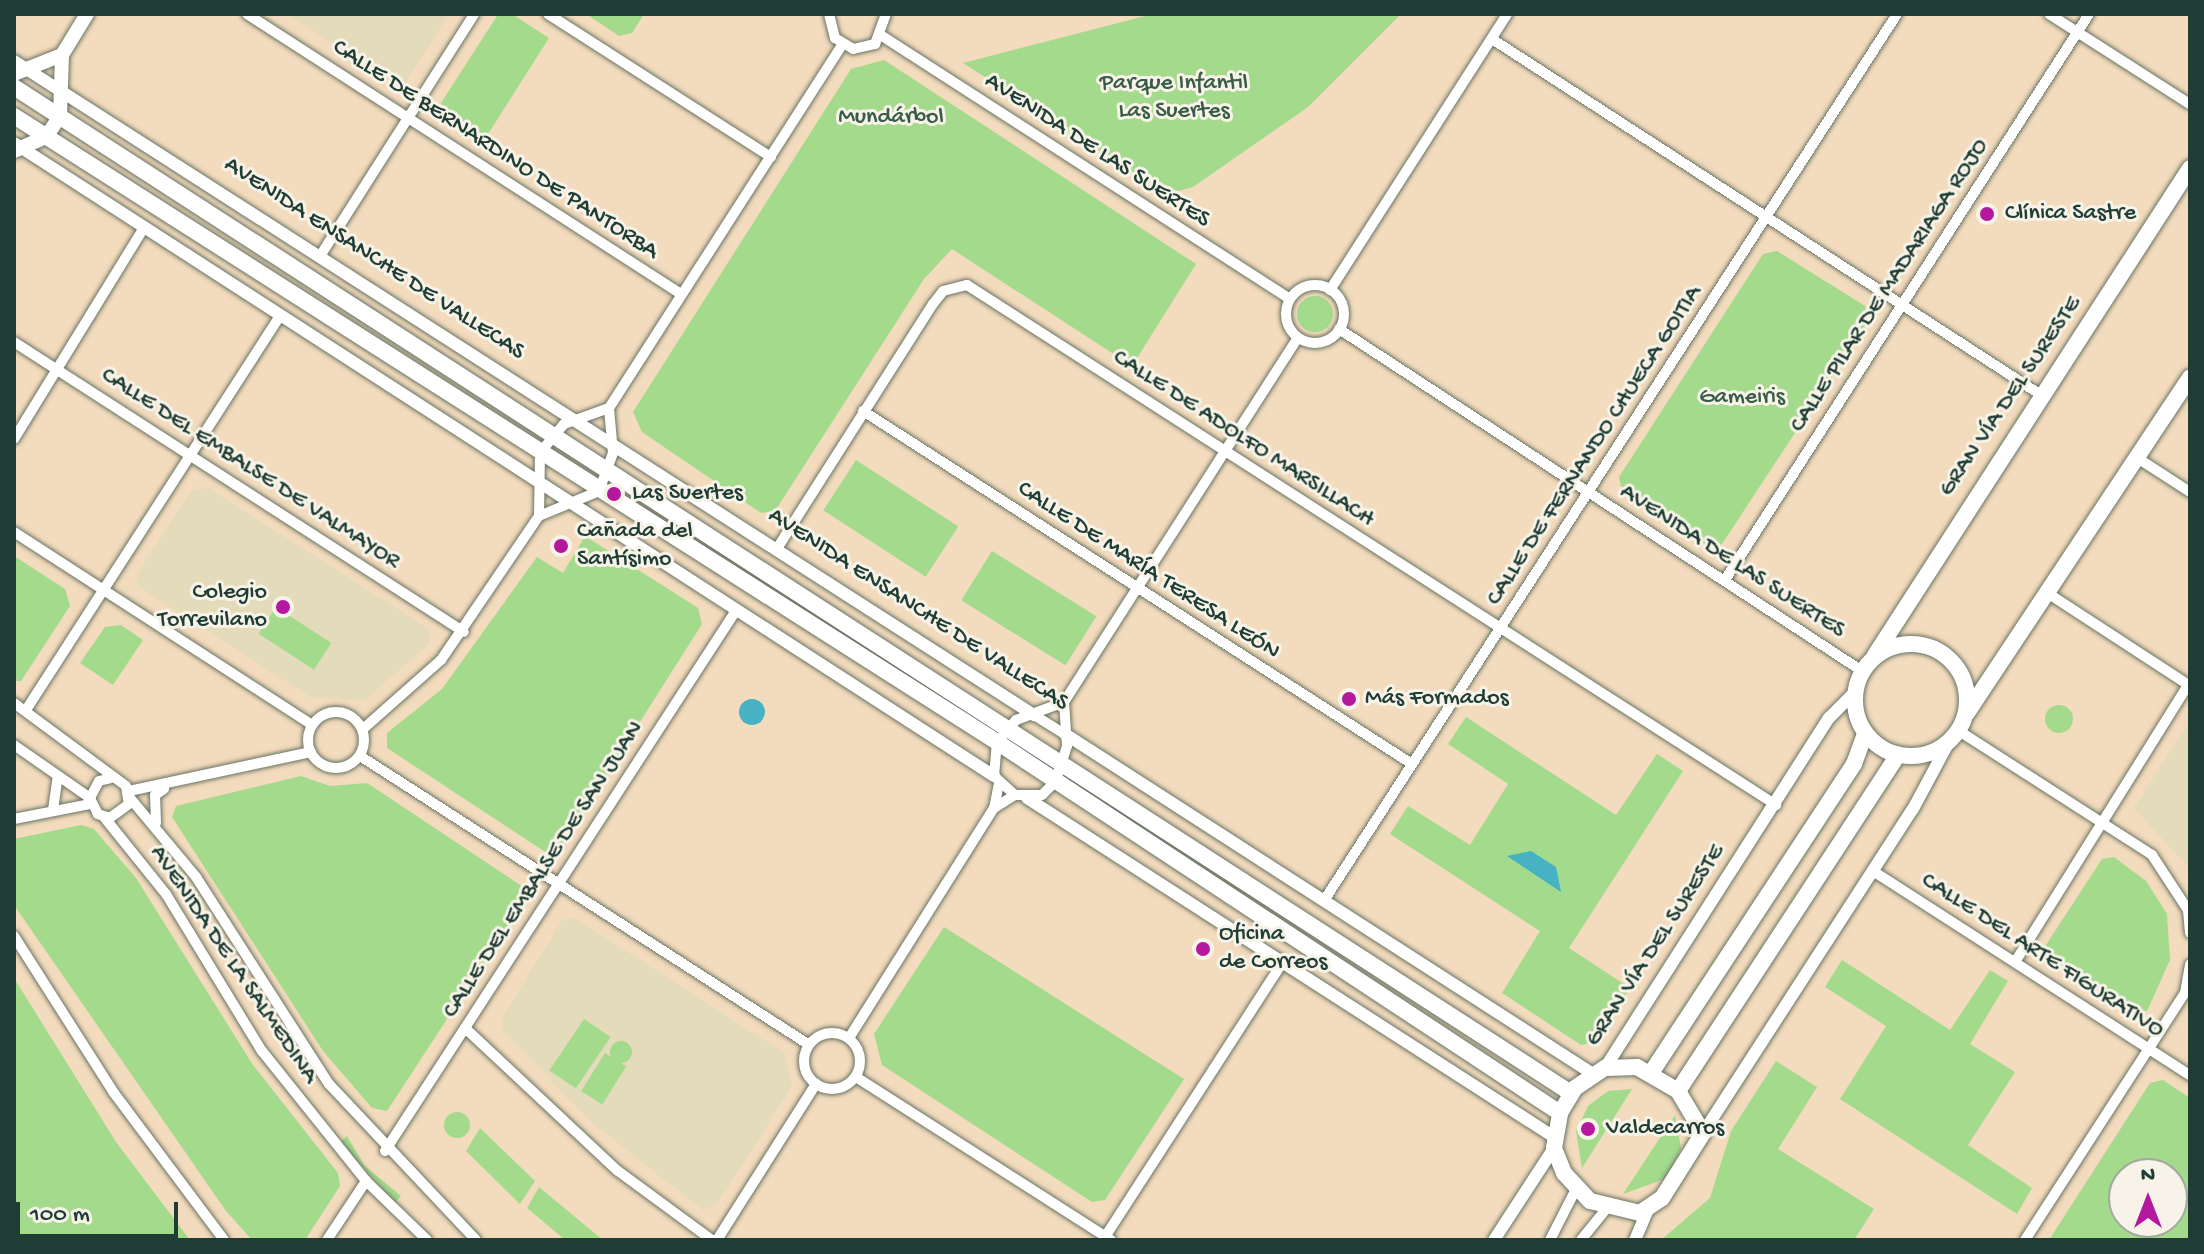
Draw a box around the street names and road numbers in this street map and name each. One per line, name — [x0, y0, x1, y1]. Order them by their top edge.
street label: CALLE DE BERNARDINO DE PANTORBA — [327, 34, 663, 266]
street label: AVENIDA DE LAS SUERTES — [979, 67, 1215, 235]
street label: CALLE PILAR DE MADARIAGA ROJO — [1784, 134, 1996, 438]
street label: AVENIDA ENSANCHE DE VALLECAS — [218, 151, 530, 367]
street label: CALLE DE FERNANDO CHUECA GOITIA — [1481, 281, 1709, 611]
street label: GRAN VÍA DEL SURESTE — [1933, 292, 2089, 502]
street label: CALLE DE ADOLFO MARSILLACH — [1107, 344, 1379, 534]
street label: CALLE DEL EMBALSE DE VALMAYOR — [95, 361, 405, 577]
street label: CALLE DE MARÍA TERESA LEÓN — [1011, 475, 1285, 667]
street label: AVENIDA DE LAS SUERTES — [1614, 478, 1850, 646]
street label: AVENIDA ENSANCHE DE VALLECAS — [762, 502, 1074, 718]
street label: CALLE DEL EMBALSE DE SAN JUAN — [437, 716, 651, 1024]
street label: AVENIDA DE LA SALMEDINA — [142, 840, 324, 1090]
street label: GRAN VÍA DEL SURESTE — [1580, 840, 1732, 1052]
street label: CALLE DEL ARTE FIGURATIVO — [1915, 867, 2169, 1045]

